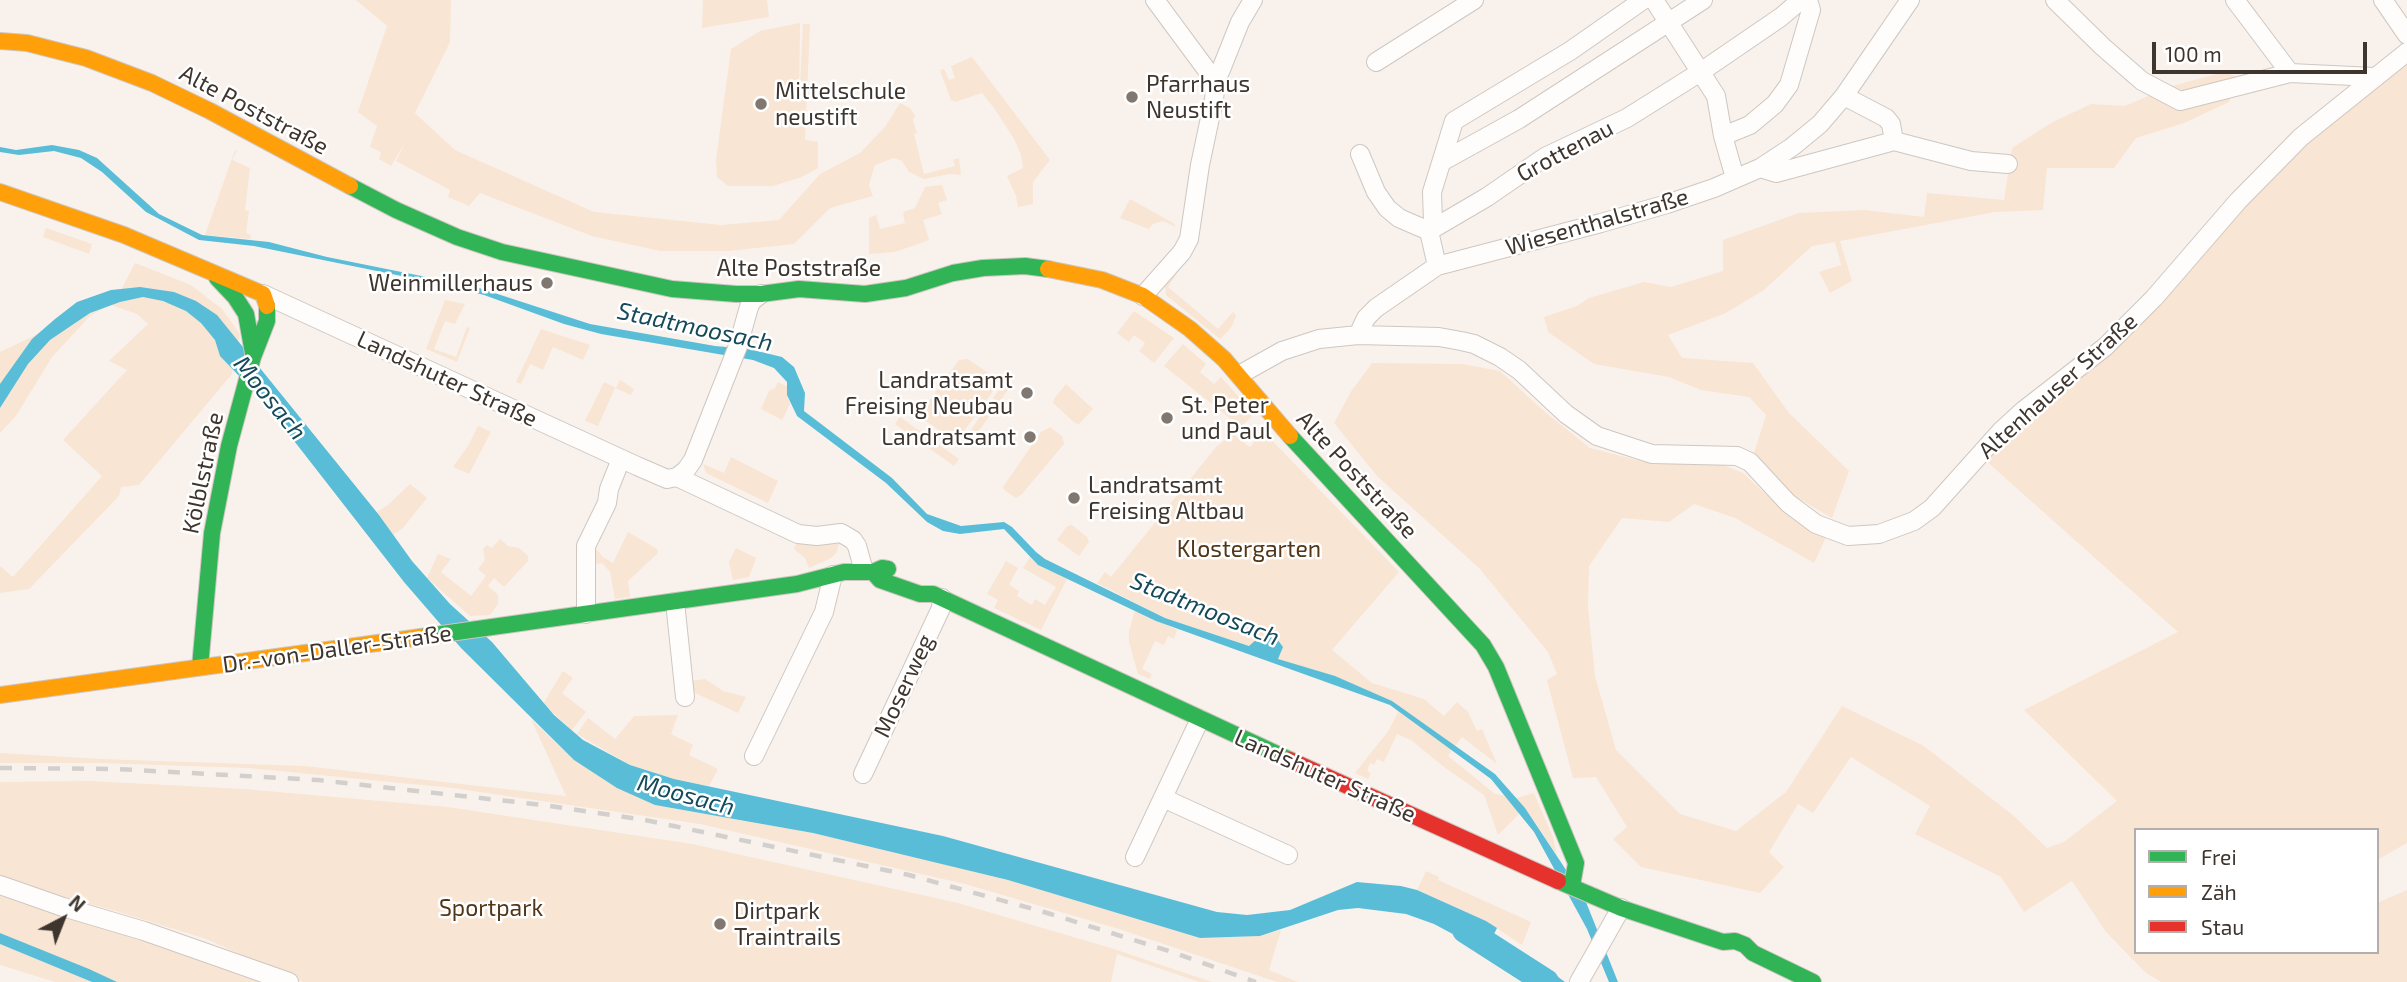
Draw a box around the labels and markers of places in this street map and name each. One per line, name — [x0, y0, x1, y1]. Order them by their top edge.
place label: Pfarrhaus Neustift — [1146, 70, 1250, 124]
place label: Mittelschule neustift — [775, 77, 906, 131]
marker: Pfarrhaus Neustift — [1124, 89, 1140, 105]
marker: Mittelschule neustift — [753, 96, 769, 112]
place label: Weinmillerhaus — [368, 269, 533, 297]
marker: Weinmillerhaus — [539, 275, 555, 291]
place label: Landratsamt Freising Neubau — [845, 366, 1013, 420]
marker: Landratsamt Freising Neubau — [1019, 385, 1035, 401]
place label: St. Peter und Paul — [1181, 391, 1272, 445]
marker: St. Peter und Paul — [1159, 410, 1175, 426]
place label: Landratsamt — [881, 423, 1016, 451]
marker: Landratsamt — [1022, 429, 1038, 445]
place label: Landratsamt Freising Altbau — [1088, 471, 1244, 525]
marker: Landratsamt Freising Altbau — [1066, 490, 1082, 506]
place label: Dirtpark Traintrails — [734, 897, 841, 951]
marker: Dirtpark Traintrails — [712, 916, 728, 932]

